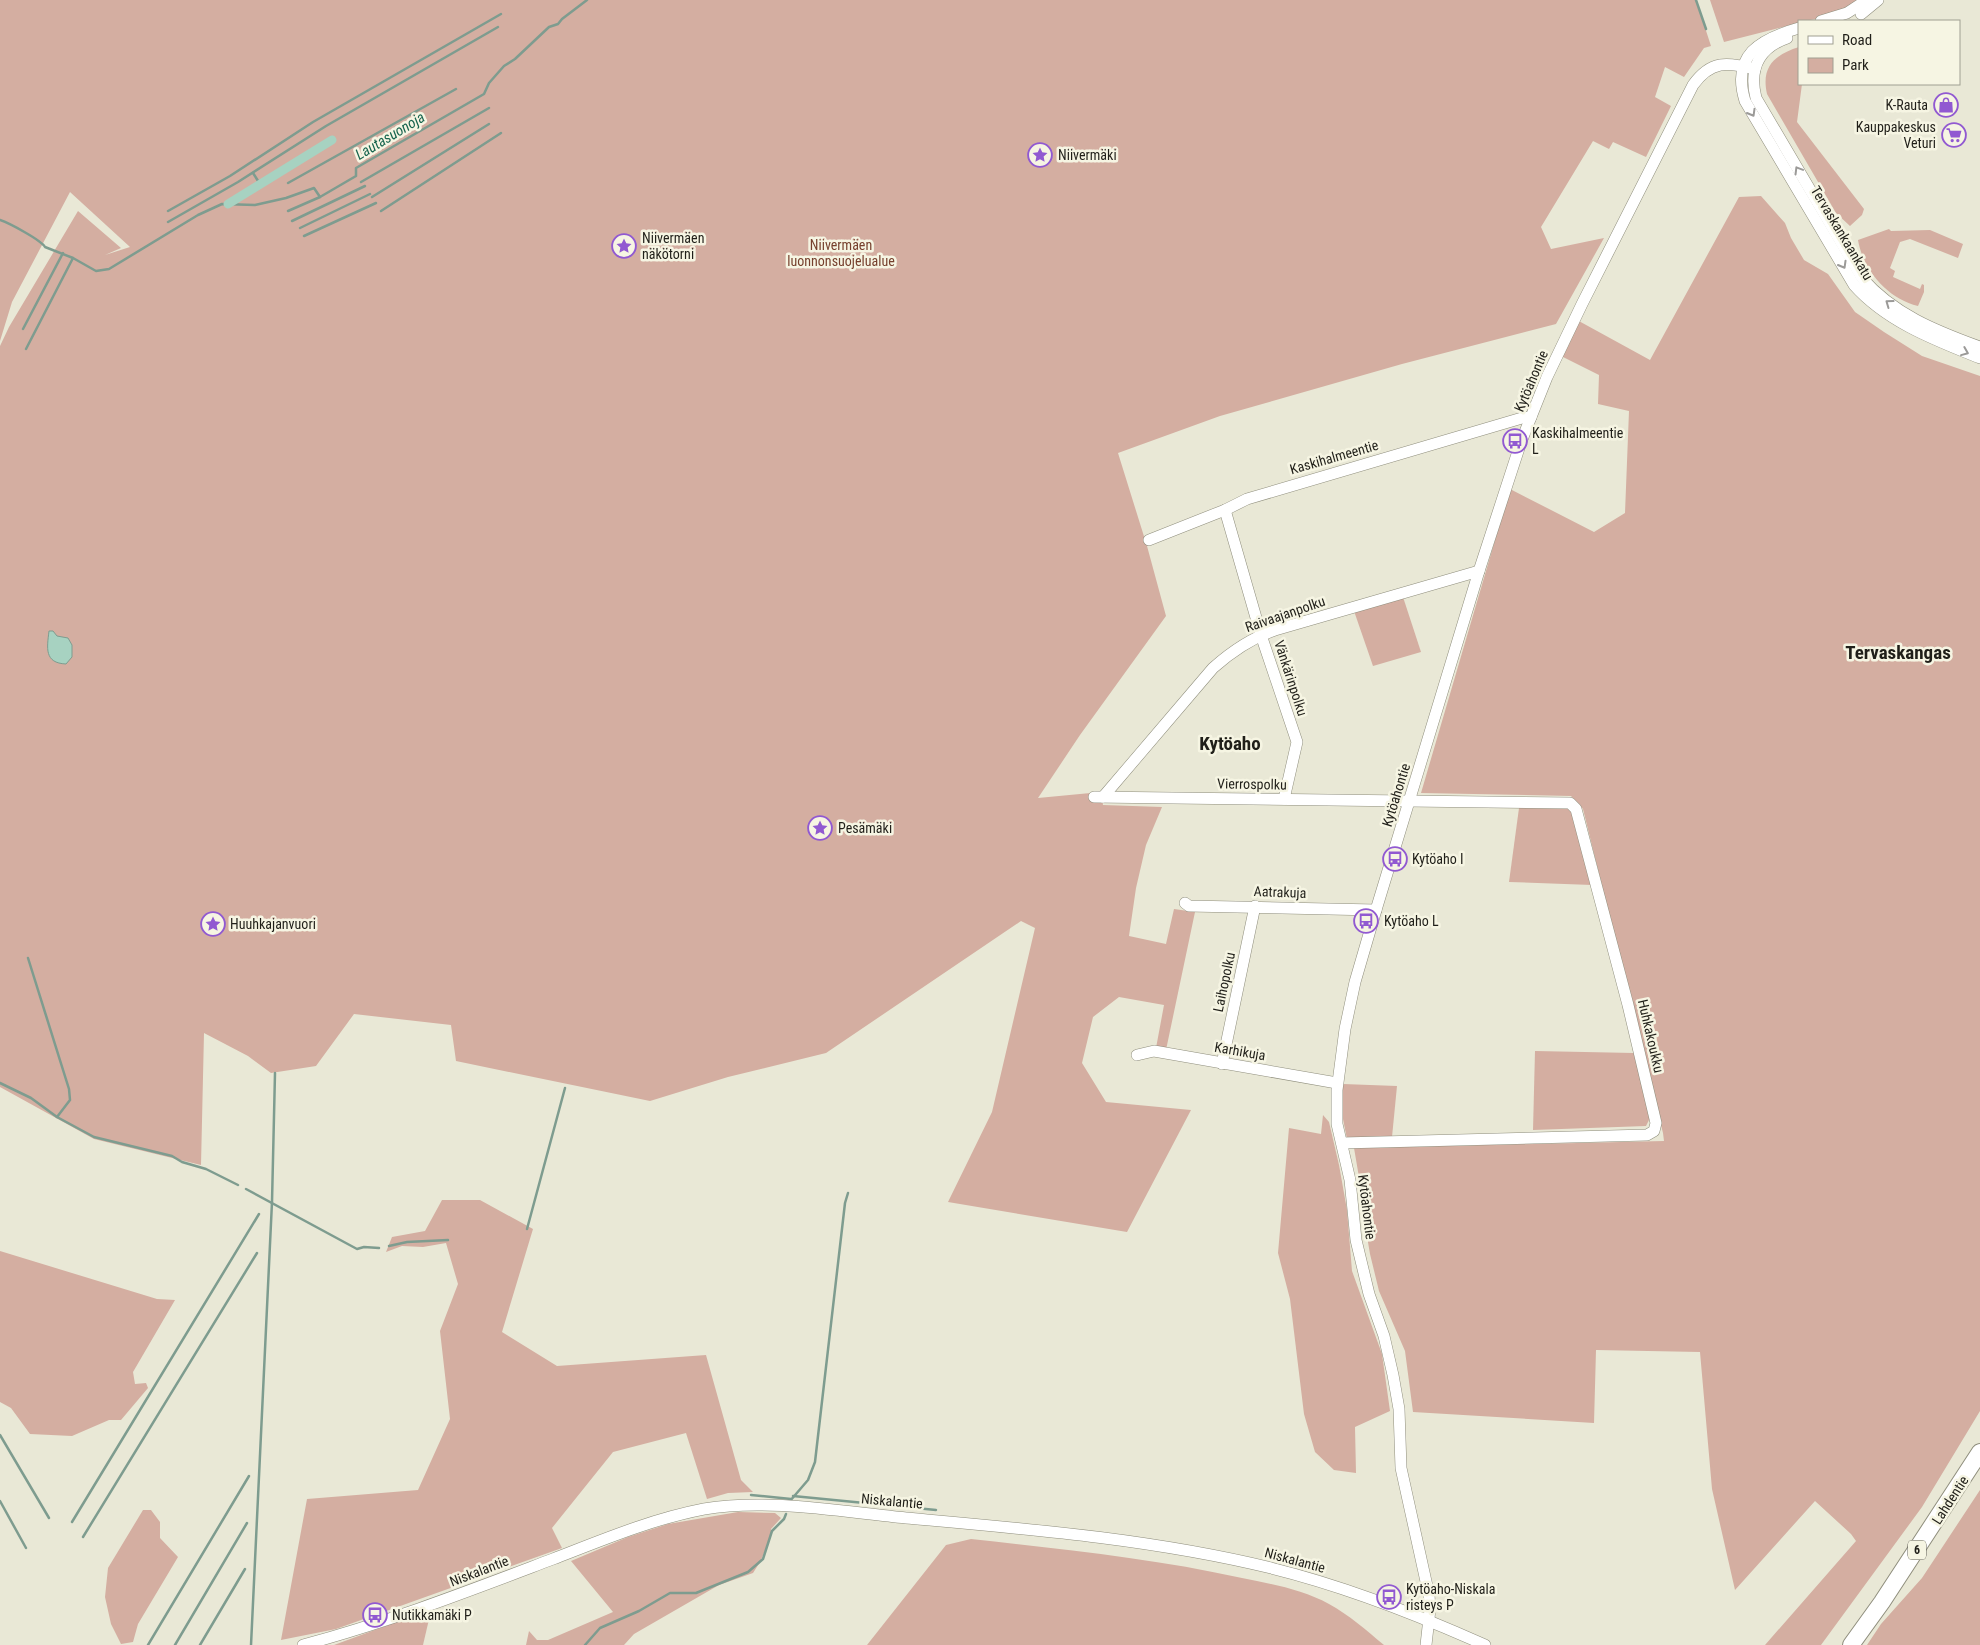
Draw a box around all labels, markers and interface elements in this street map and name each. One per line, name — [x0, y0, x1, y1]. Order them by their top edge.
legend — [1798, 20, 1960, 85]
text: Road — [1842, 31, 1872, 49]
text: Park — [1842, 56, 1869, 74]
shop icon: K-Rauta — [1933, 92, 1959, 118]
place label: K-Rauta — [1886, 97, 1928, 113]
one-way arrow — [1746, 107, 1756, 116]
water label: Lautasuonoja — [352, 108, 428, 164]
place label: Kauppakeskus Veturi — [1856, 119, 1936, 151]
supermarket icon: Kauppakeskus Veturi — [1941, 122, 1967, 148]
place icon: Niivermäki — [1027, 142, 1053, 168]
place label: Niivermäki — [1058, 147, 1117, 163]
one-way arrow — [1795, 167, 1805, 176]
street label: Tervaskankaankatu — [1808, 183, 1876, 283]
place label: Niivermäen näkötorni — [642, 230, 704, 262]
place icon: Niivermäen näkötorni — [611, 233, 637, 259]
park label: Niivermäen luonnonsuojelualue — [787, 237, 895, 269]
one-way arrow — [1836, 260, 1846, 269]
one-way arrow — [1885, 300, 1895, 309]
one-way arrow — [1960, 345, 1969, 356]
street label: Kytöahontie — [1511, 347, 1551, 414]
place label: Kaskihalmeentie L — [1532, 425, 1624, 457]
bus stop icon: Kaskihalmeentie L — [1502, 428, 1528, 454]
street label: Kaskihalmeentie — [1288, 437, 1381, 477]
street label: Raivaajanpolku — [1243, 593, 1327, 635]
street label: Vänkärinpolku — [1271, 638, 1311, 718]
district label: Tervaskangas — [1845, 641, 1951, 664]
district label: Kytöaho — [1199, 732, 1261, 755]
street label: Kytöahontie — [1379, 761, 1413, 829]
street label: Vierrospolku — [1217, 775, 1287, 793]
place icon: Pesämäki — [807, 815, 833, 841]
place label: Pesämäki — [838, 820, 892, 836]
bus stop icon: Kytöaho I — [1382, 846, 1408, 872]
place label: Kytöaho I — [1412, 851, 1463, 867]
street label: Aatrakuja — [1253, 883, 1307, 901]
bus stop icon: Kytöaho L — [1353, 908, 1379, 934]
place icon: Huuhkajanvuori — [200, 911, 226, 937]
place label: Kytöaho L — [1384, 913, 1439, 929]
place label: Huuhkajanvuori — [230, 916, 316, 932]
street label: Laihopolku — [1210, 951, 1238, 1013]
street label: Huhkakoukku — [1635, 998, 1667, 1074]
street label: Karhikuja — [1213, 1039, 1267, 1063]
street label: Kytöahontie — [1355, 1174, 1379, 1241]
street label: Lahdentie — [1928, 1472, 1972, 1527]
street label: Niskalantie — [860, 1490, 924, 1512]
road number: 6 — [1908, 1540, 1926, 1560]
street label: Niskalantie — [1263, 1544, 1327, 1576]
street label: Niskalantie — [447, 1552, 511, 1590]
place label: Kytöaho-Niskala risteys P — [1406, 1581, 1495, 1613]
bus stop icon: Kytöaho-Niskala risteys P — [1376, 1584, 1402, 1610]
bus stop icon: Nutikkamäki P — [362, 1602, 388, 1628]
place label: Nutikkamäki P — [392, 1607, 472, 1623]

